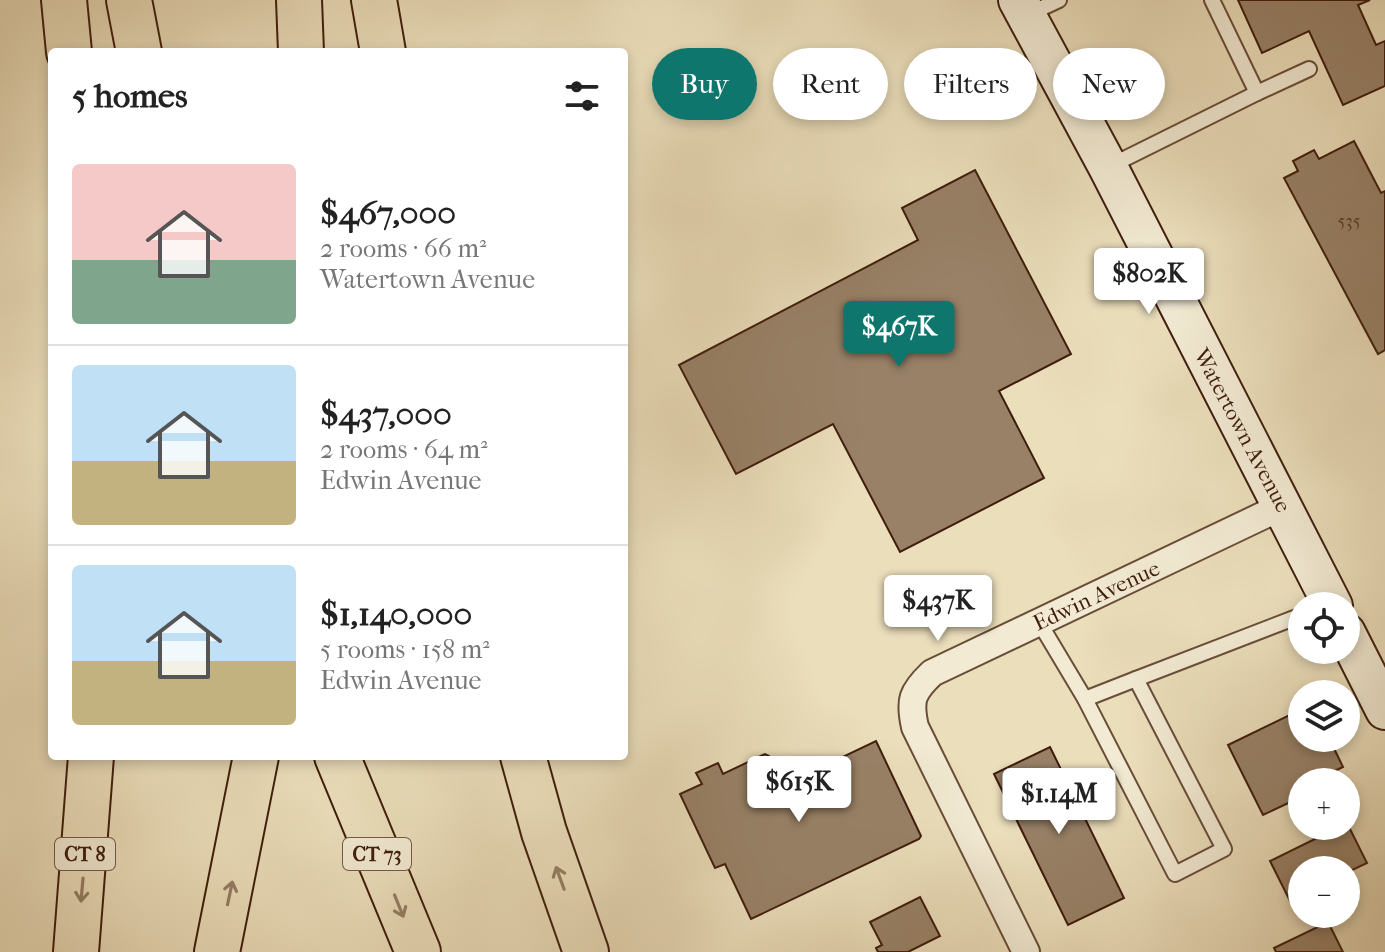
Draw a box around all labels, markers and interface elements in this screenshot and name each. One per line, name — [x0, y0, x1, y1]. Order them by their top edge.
chip: Buy — [652, 48, 757, 120]
chip: Rent — [773, 48, 888, 120]
chip: Filters — [904, 48, 1037, 120]
chip: New — [1053, 48, 1165, 120]
icon: filters — [560, 74, 604, 118]
text: 5 homes — [72, 76, 187, 116]
text: $467,000 — [320, 193, 456, 233]
icon: home — [136, 196, 232, 292]
house number: 535 — [1338, 211, 1361, 232]
text: 2 rooms · 66 m² — [320, 233, 486, 264]
pin: $802K — [1093, 248, 1205, 316]
text: $802K — [1112, 258, 1186, 289]
text: Watertown Avenue — [320, 264, 535, 295]
pin: $467K — [843, 301, 955, 369]
text: $467K — [861, 311, 937, 342]
street label: Watertown Avenue — [1187, 343, 1296, 517]
text: $437,000 — [320, 394, 452, 434]
icon: home — [136, 397, 232, 493]
text: 2 rooms · 64 m² — [320, 434, 488, 465]
text: Edwin Avenue — [320, 465, 481, 496]
street label: Edwin Avenue — [1029, 555, 1164, 637]
pin: $437K — [882, 575, 994, 643]
text: $437K — [902, 585, 974, 616]
map controls — [1288, 592, 1360, 928]
button: locate — [1288, 592, 1360, 664]
text: $1,140,000 — [320, 594, 472, 634]
icon: home — [136, 597, 232, 693]
text: 5 rooms · 158 m² — [320, 634, 490, 665]
text: Edwin Avenue — [320, 665, 481, 696]
button: layers — [1288, 680, 1360, 752]
pin: $615K — [743, 756, 855, 824]
text: $615K — [765, 766, 833, 797]
pin: $1.14M — [994, 768, 1124, 836]
button: + — [1288, 768, 1360, 840]
text: $1.14M — [1020, 778, 1098, 809]
road number: CT 8 — [55, 838, 115, 870]
road number: CT 73 — [343, 838, 411, 870]
button: − — [1288, 856, 1360, 928]
one-way arrow — [552, 867, 566, 891]
one-way arrow — [75, 876, 90, 903]
one-way arrow — [223, 880, 238, 906]
one-way arrow — [392, 893, 407, 918]

